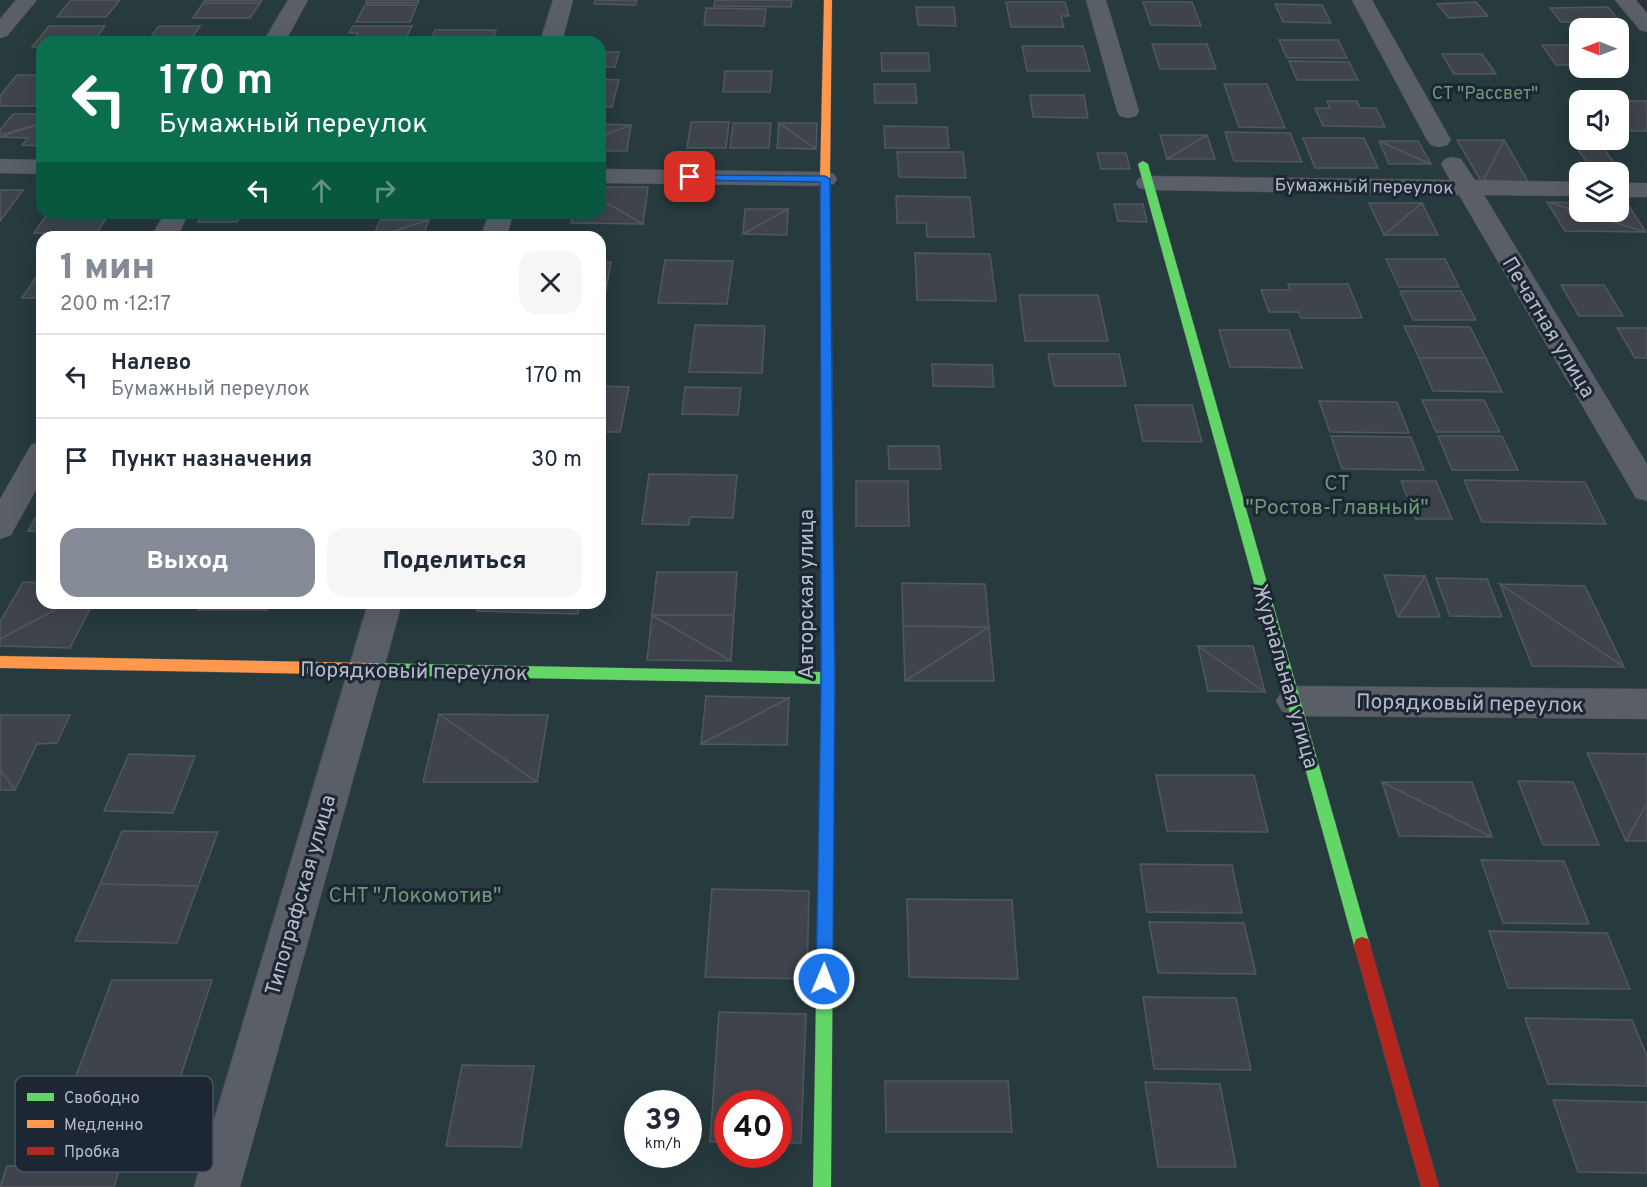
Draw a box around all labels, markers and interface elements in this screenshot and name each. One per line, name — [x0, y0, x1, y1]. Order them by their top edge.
north arrow — [1569, 18, 1629, 78]
map controls — [1569, 18, 1629, 222]
text: 170 m — [159, 56, 273, 109]
icon: left — [60, 60, 138, 138]
park label: СТ "Рассвет" — [1432, 83, 1538, 106]
button: sound — [1569, 90, 1629, 150]
text: Бумажный переулок — [159, 108, 428, 142]
pin — [664, 151, 715, 202]
icon: arrive — [673, 160, 706, 193]
button: layers — [1569, 162, 1629, 222]
icon: left — [242, 174, 275, 207]
icon: ahead — [305, 174, 338, 207]
icon: right — [368, 174, 401, 207]
street label: Бумажный переулок — [1274, 174, 1454, 201]
text: 1 мин — [60, 246, 155, 292]
button: close — [519, 251, 582, 314]
street label: Печатная улица — [1495, 252, 1600, 403]
text: 200 m · 12:17 — [60, 292, 171, 318]
text: Налево — [111, 350, 191, 377]
icon: left — [60, 360, 93, 393]
text: 170 m — [525, 363, 582, 390]
text: Бумажный переулок — [111, 377, 310, 403]
icon: arrive — [60, 444, 93, 477]
text: Пункт назначения — [111, 447, 312, 474]
text: 30 m — [531, 447, 582, 474]
park label: СТ "Ростов-Главный" — [1245, 471, 1429, 522]
street label: Авторская улица — [794, 509, 821, 679]
button: Выход — [60, 528, 315, 597]
button: Поделиться — [327, 528, 582, 597]
street label: Журнальная улица — [1245, 581, 1324, 772]
street label: Порядковый переулок — [300, 657, 528, 688]
street label: Порядковый переулок — [1356, 689, 1584, 720]
street label: Типографская улица — [260, 792, 343, 999]
park label: СНТ "Локомотив" — [329, 883, 501, 910]
position arrow — [792, 947, 856, 1011]
legend — [15, 1076, 213, 1172]
text: Свободно — [64, 1089, 140, 1109]
speed limit sign: 40 — [714, 1090, 792, 1168]
text: 39 — [645, 1103, 681, 1140]
text: Медленно — [64, 1116, 143, 1136]
text: km/h — [645, 1135, 681, 1154]
text: Пробка — [64, 1143, 120, 1163]

